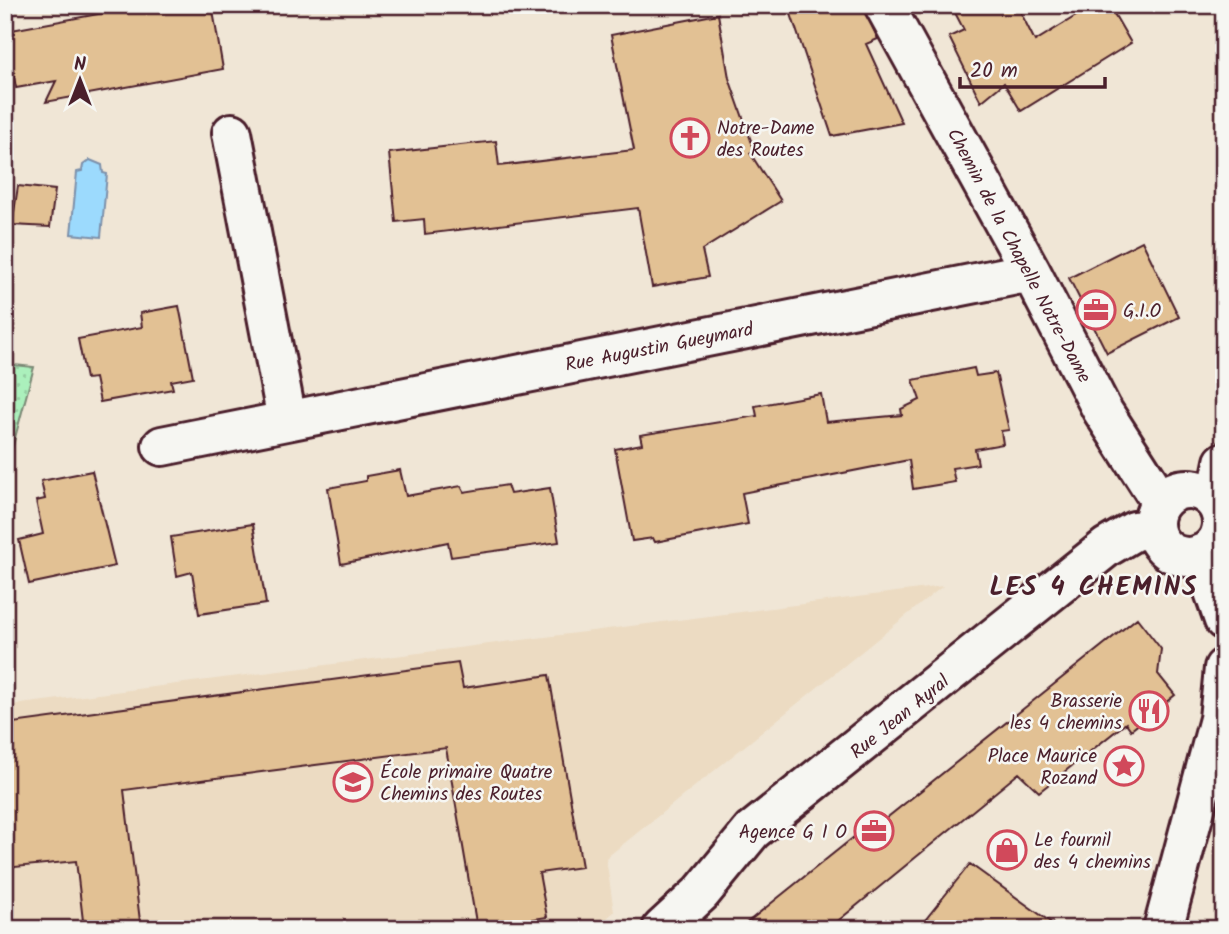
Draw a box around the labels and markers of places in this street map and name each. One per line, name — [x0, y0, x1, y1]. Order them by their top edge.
place label: Notre-Dame des Routes — [717, 114, 815, 166]
church icon: Notre-Dame des Routes — [669, 117, 711, 159]
office icon: G.I.O — [1075, 289, 1117, 331]
place label: G.I.O — [1123, 297, 1162, 327]
place label: Brasserie les 4 chemins — [1010, 687, 1122, 739]
restaurant icon: Brasserie les 4 chemins — [1128, 690, 1170, 732]
place label: Place Maurice Rozand — [988, 742, 1098, 794]
place icon: Place Maurice Rozand — [1103, 745, 1145, 787]
place label: École primaire Quatre Chemins des Routes — [380, 758, 553, 810]
school or university icon: École primaire Quatre Chemins des Routes — [332, 761, 374, 803]
office icon: Agence G I O — [853, 810, 895, 852]
place label: Agence G I O — [739, 818, 847, 848]
place label: Le fournil des 4 chemins — [1034, 826, 1151, 878]
shop icon: Le fournil des 4 chemins — [986, 829, 1028, 871]

